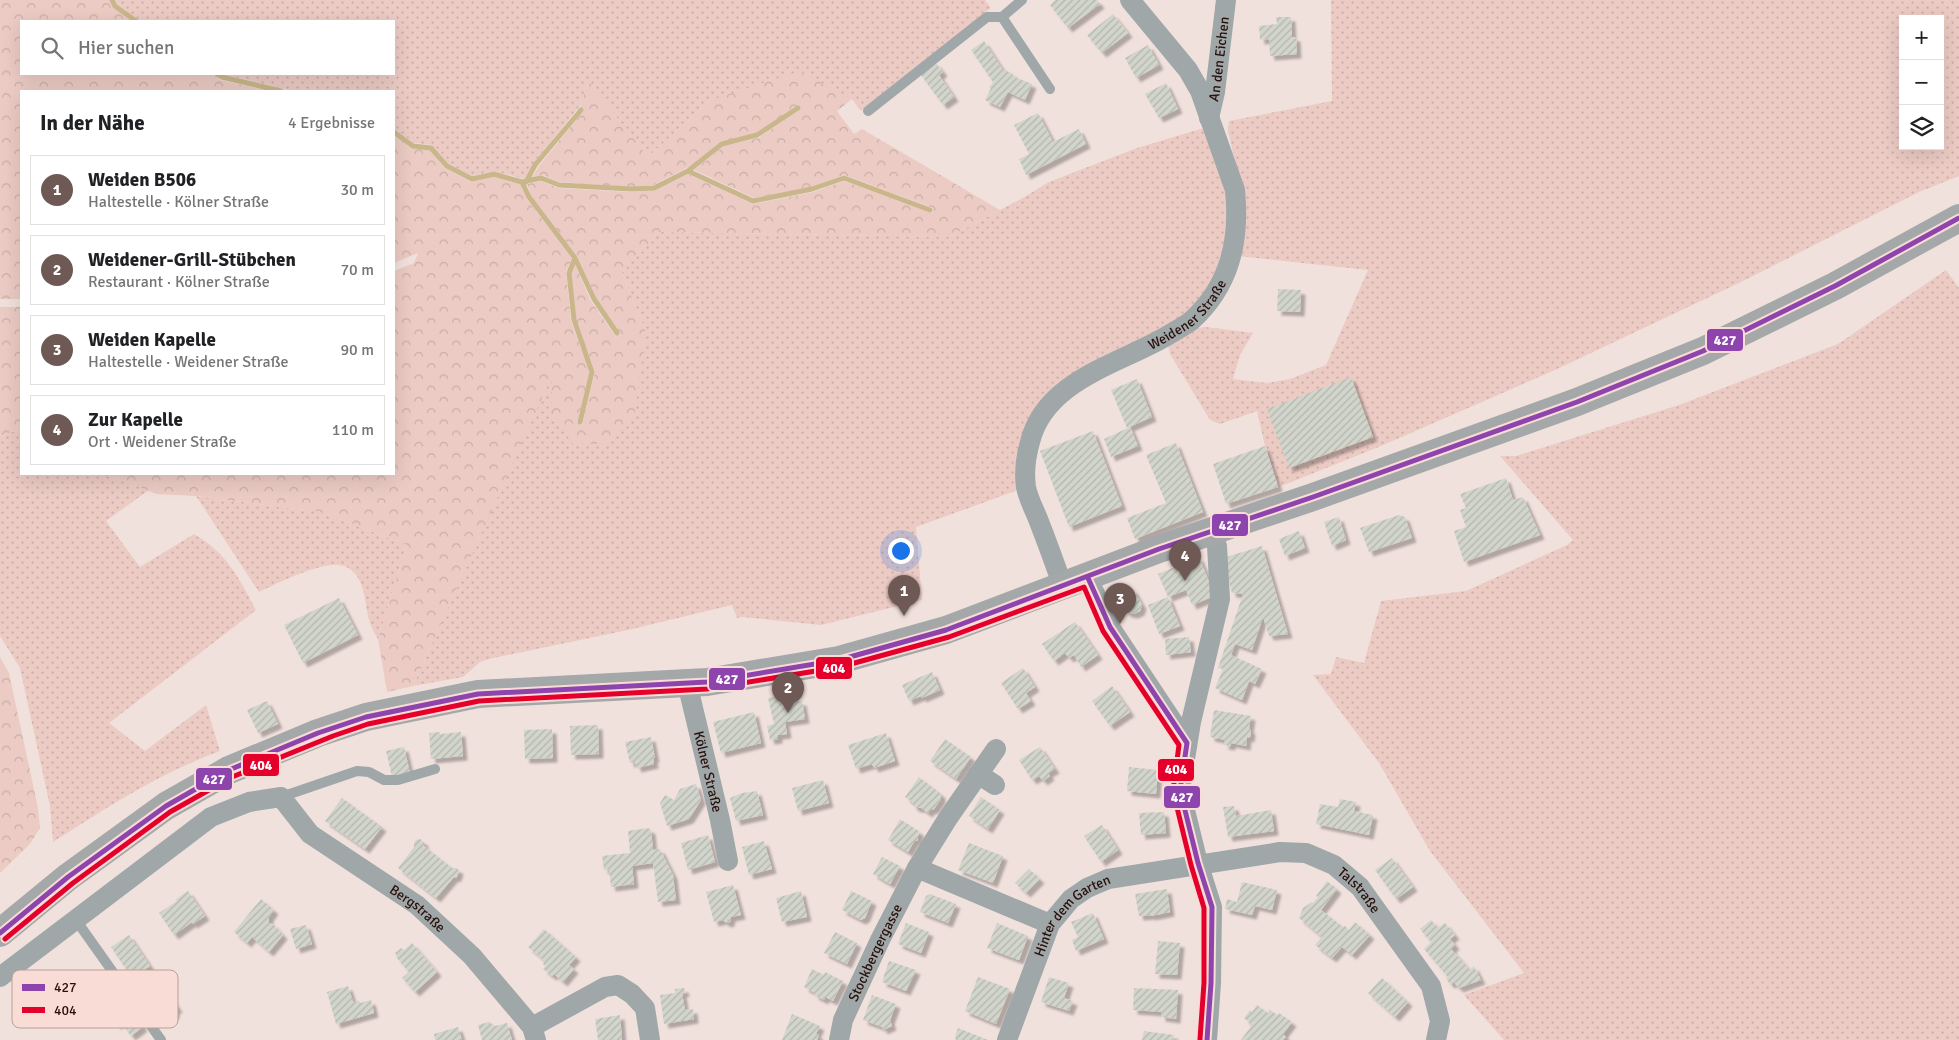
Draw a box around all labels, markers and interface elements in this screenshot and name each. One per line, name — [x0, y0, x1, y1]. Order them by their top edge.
map controls — [1899, 15, 1944, 150]
button: + — [1899, 15, 1944, 60]
street label: An den Eichen — [1205, 16, 1233, 103]
search box — [20, 20, 395, 75]
icon: search — [38, 34, 66, 62]
text: Hier suchen — [78, 36, 174, 60]
button: − — [1899, 60, 1944, 105]
button: layers — [1899, 105, 1944, 150]
text: In der Nähe — [40, 110, 145, 136]
text: 4 Ergebnisse — [288, 113, 375, 133]
text: Weiden B506 — [88, 168, 196, 192]
text: 1 — [53, 180, 61, 200]
text: 30 m — [340, 180, 374, 200]
text: Haltestelle · Kölner Straße — [88, 192, 269, 212]
text: Weidener-Grill-Stübchen — [88, 248, 296, 272]
text: 2 — [53, 260, 61, 280]
text: 70 m — [340, 260, 374, 280]
text: Restaurant · Kölner Straße — [88, 272, 270, 292]
street label: Weidener Straße — [1145, 277, 1230, 354]
text: Weiden Kapelle — [88, 328, 216, 352]
line badge: 427 — [1706, 328, 1744, 352]
text: 427 — [1714, 332, 1737, 349]
text: 3 — [53, 340, 61, 360]
text: 90 m — [340, 340, 374, 360]
text: Haltestelle · Weidener Straße — [88, 352, 289, 372]
text: Zur Kapelle — [88, 408, 183, 432]
text: 4 — [53, 420, 61, 440]
text: 110 m — [332, 420, 374, 440]
text: Ort · Weidener Straße — [88, 432, 237, 452]
line badge: 427 — [1211, 513, 1249, 537]
text: 427 — [1219, 517, 1242, 534]
your location — [888, 538, 914, 564]
pin: 4 — [1169, 540, 1201, 581]
pin: 1 — [888, 575, 920, 616]
pin: 3 — [1104, 583, 1136, 624]
line badge: 404 — [815, 656, 853, 680]
text: 404 — [823, 660, 846, 677]
line badge: 427 — [708, 667, 746, 691]
text: 427 — [716, 671, 739, 688]
pin: 2 — [772, 672, 804, 713]
street label: Kölner Straße — [690, 729, 726, 814]
line badge: 404 — [242, 753, 280, 777]
text: 404 — [250, 757, 273, 774]
line badge: 404 — [1157, 758, 1195, 782]
text: 404 — [1165, 761, 1188, 778]
line badge: 427 — [195, 767, 233, 791]
text: 427 — [203, 771, 226, 788]
line badge: 427 — [1163, 785, 1201, 809]
text: 427 — [1171, 789, 1194, 806]
street label: Talstraße — [1334, 864, 1384, 916]
street label: Hinter dem Garten — [1031, 871, 1113, 959]
street label: Bergstraße — [386, 881, 449, 936]
street label: Stockbergergasse — [845, 901, 906, 1004]
legend — [12, 970, 178, 1028]
text: 427 — [54, 979, 77, 996]
text: 404 — [54, 1002, 77, 1019]

